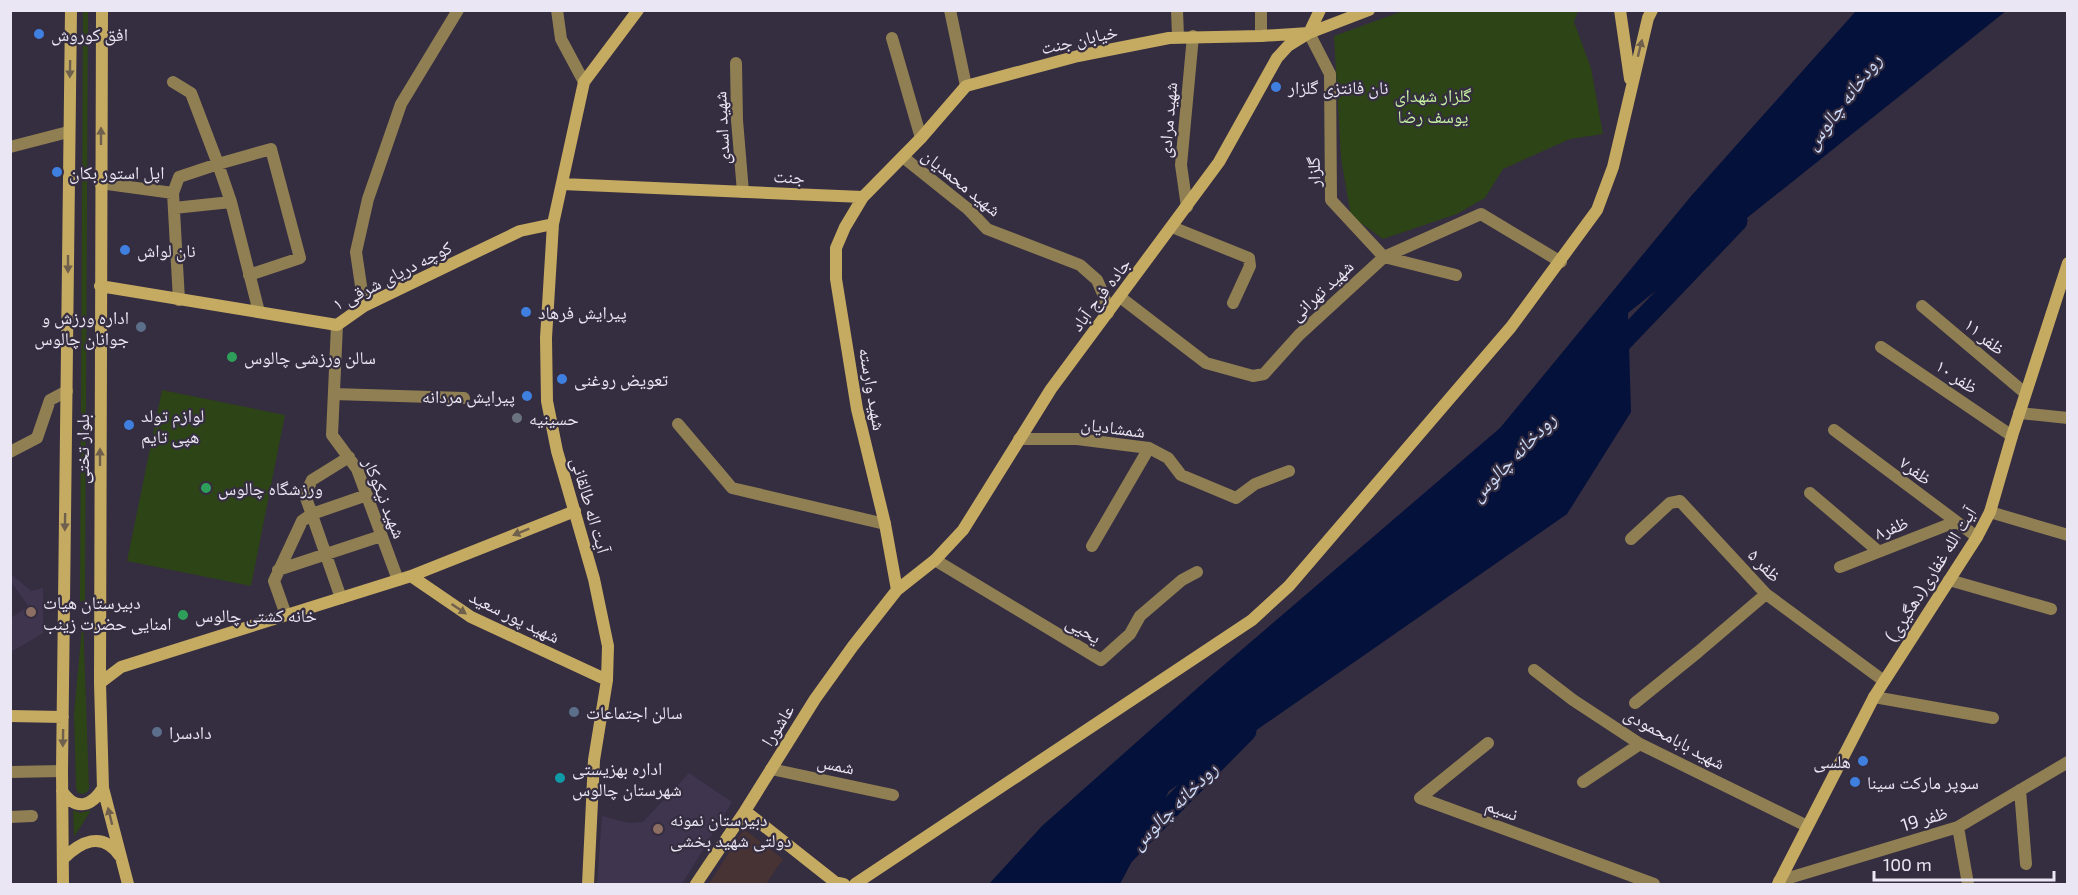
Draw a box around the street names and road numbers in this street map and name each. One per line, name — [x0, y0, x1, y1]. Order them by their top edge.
street label: خیابان جنت — [1039, 20, 1120, 59]
street label: شهید مرادی — [1153, 81, 1182, 159]
street label: شهید اسدی — [708, 91, 735, 165]
street label: شهید محمدیان — [917, 144, 1006, 221]
street label: گلزار — [1302, 156, 1324, 188]
street label: جنت — [773, 164, 805, 188]
street label: کوچه دریای شرقی ۱ — [329, 235, 456, 315]
street label: جاده فرج آباد — [1065, 253, 1136, 336]
street label: شهید تهرانی — [1284, 255, 1358, 326]
street label: ظفر ۱۱ — [1960, 313, 2010, 359]
street label: شهید وارسته — [855, 346, 891, 432]
street label: ظفر ۱۰ — [1932, 354, 1982, 398]
street label: شمشادیان — [1080, 412, 1146, 443]
street label: بلوار تختی — [71, 414, 94, 484]
street label: ظفر۷ — [1896, 451, 1936, 489]
street label: شهید نیکوکار — [358, 454, 411, 542]
street label: آیت اله طالقانی — [566, 455, 615, 556]
street label: آیت الله غفاری(دهگیری) — [1880, 502, 1982, 646]
street label: ظفر۸ — [1871, 511, 1911, 543]
street label: ظفر ۵ — [1744, 544, 1786, 586]
street label: شهید پور سعید — [466, 585, 564, 648]
street label: یحیی — [1062, 610, 1106, 649]
street label: عاشورا — [756, 700, 798, 750]
street label: شهید بابامحمودی — [1620, 702, 1729, 775]
street label: شمس — [815, 749, 857, 780]
street label: نسیم — [1482, 793, 1521, 827]
street label: ظفر 19 — [1898, 801, 1950, 835]

